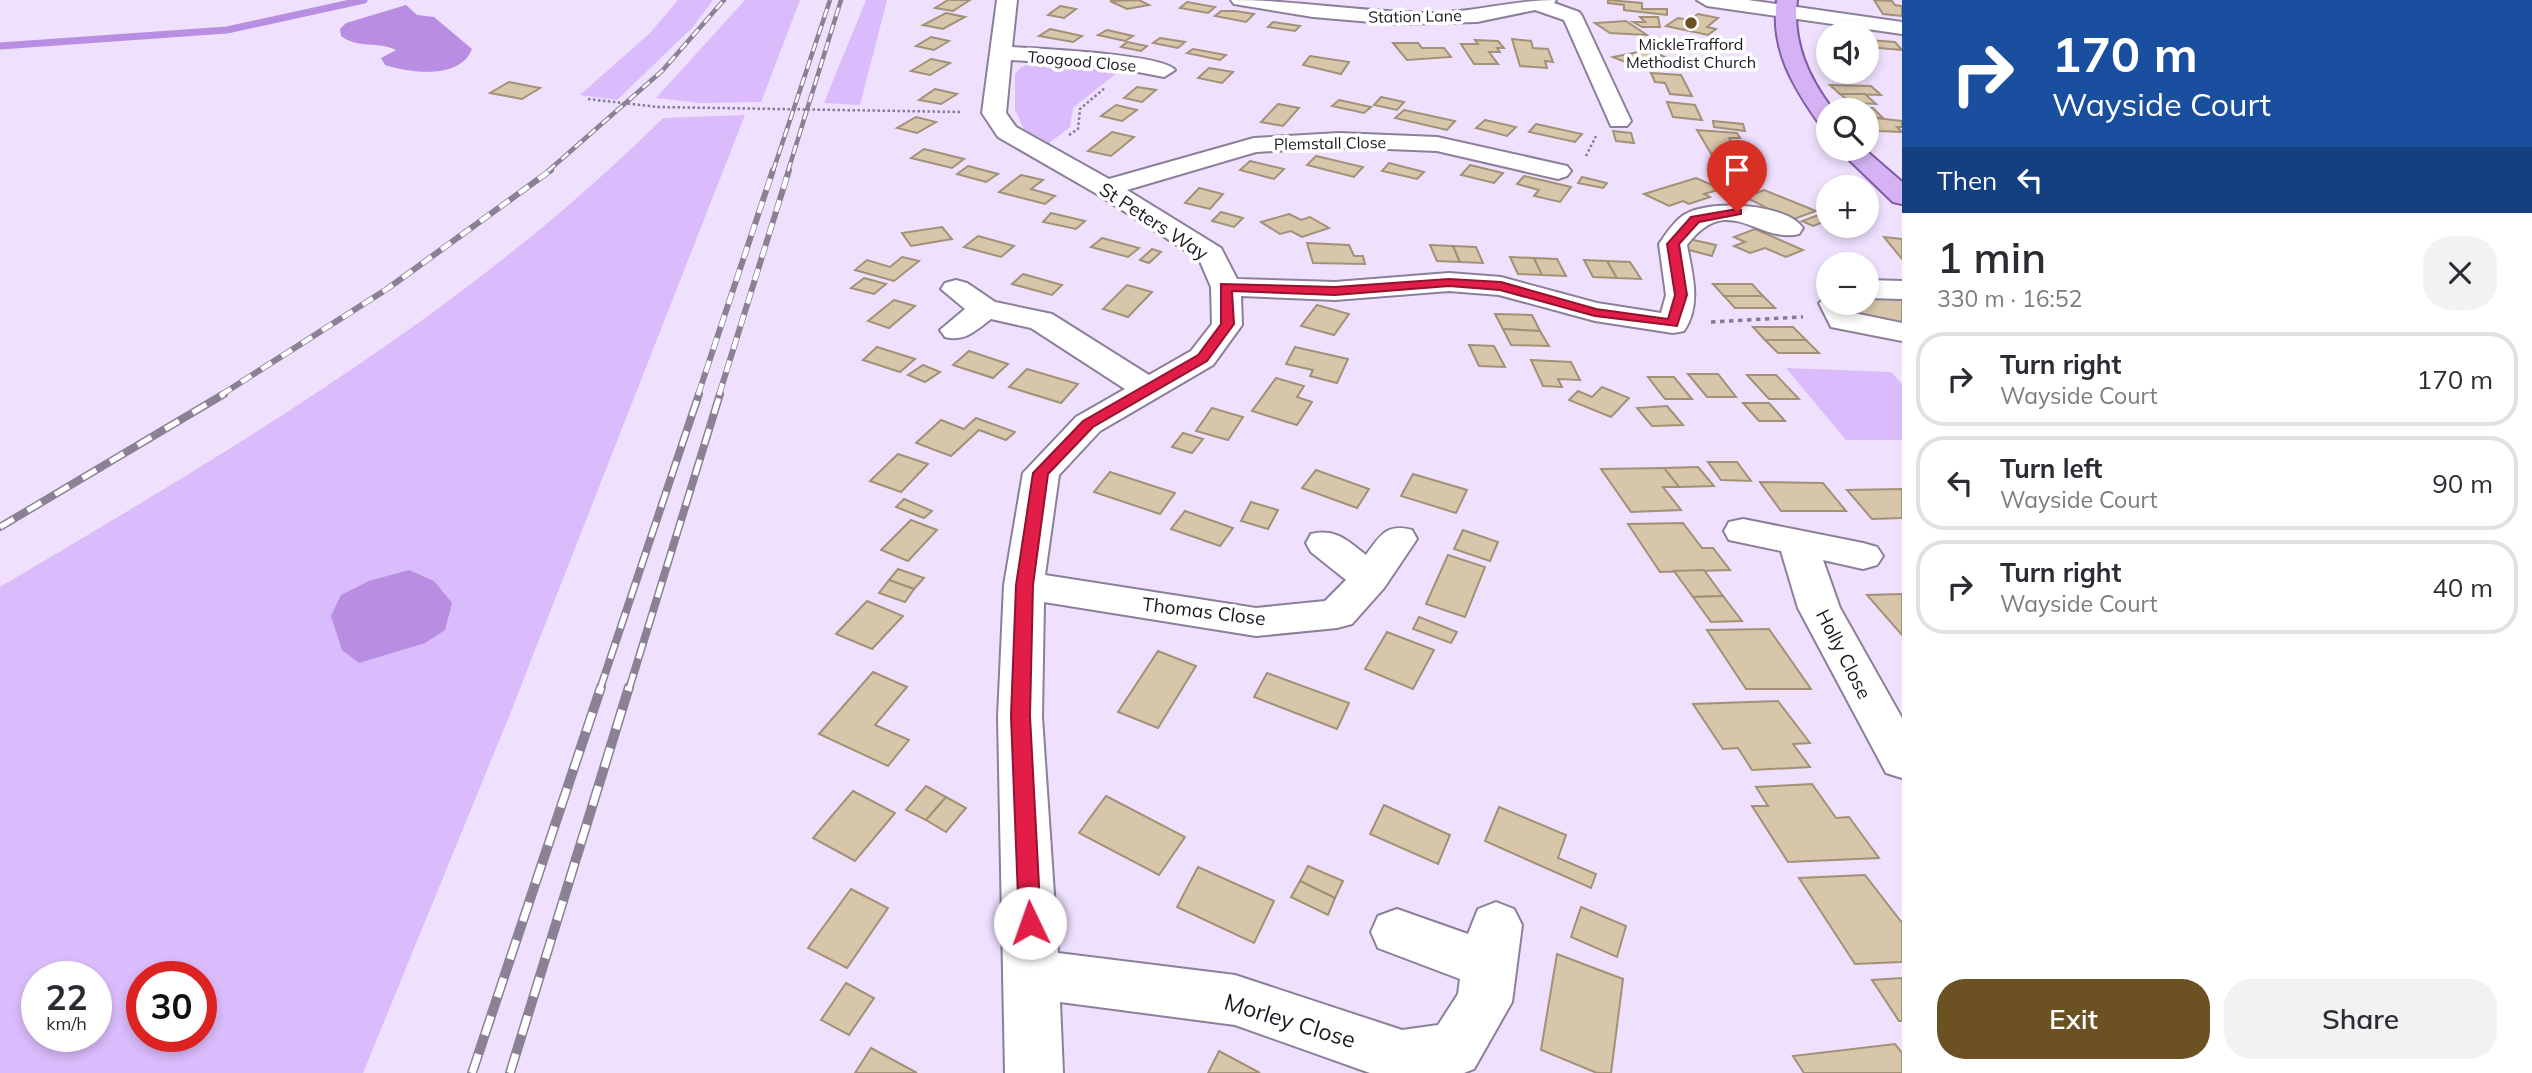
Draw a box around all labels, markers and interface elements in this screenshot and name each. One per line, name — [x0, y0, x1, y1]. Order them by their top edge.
street label: Station Lane — [1368, 5, 1462, 27]
marker: MickleTrafford Methodist Church — [1683, 15, 1699, 31]
map controls — [1816, 21, 1879, 315]
button: sound — [1816, 21, 1879, 84]
text: 170 m — [2052, 23, 2198, 84]
icon: right — [1937, 28, 2028, 119]
place label: MickleTrafford Methodist Church — [1626, 34, 1756, 72]
street label: Toogood Close — [1027, 46, 1137, 76]
text: Wayside Court — [2052, 84, 2271, 124]
button: search — [1816, 98, 1879, 161]
street label: Plemstall Close — [1274, 132, 1386, 154]
pin — [1707, 140, 1767, 212]
icon: arrive — [1718, 151, 1756, 189]
icon: left — [2011, 161, 2049, 199]
text: Then — [1937, 164, 1997, 197]
button: + — [1816, 175, 1879, 238]
street label: St Peters Way — [1095, 177, 1213, 265]
text: 1 min — [1937, 231, 2046, 284]
button: close — [2423, 236, 2497, 310]
button: − — [1816, 252, 1879, 315]
text: 330 m · 16:52 — [1937, 284, 2082, 313]
text: Turn right — [2000, 348, 2121, 381]
icon: right — [1941, 360, 1979, 398]
text: 170 m — [2417, 363, 2493, 396]
text: Wayside Court — [2000, 381, 2157, 410]
text: Turn left — [2000, 452, 2102, 485]
icon: left — [1941, 464, 1979, 502]
text: 90 m — [2432, 467, 2493, 500]
text: Wayside Court — [2000, 485, 2157, 514]
text: Turn right — [2000, 556, 2121, 589]
icon: right — [1941, 568, 1979, 606]
text: 40 m — [2432, 571, 2493, 604]
text: Wayside Court — [2000, 589, 2157, 618]
street label: Thomas Close — [1141, 592, 1267, 630]
street label: Holly Close — [1811, 605, 1877, 703]
position arrow — [993, 886, 1067, 960]
speed limit sign: 30 — [126, 961, 217, 1052]
text: 22 — [45, 975, 88, 1019]
button: Exit — [1937, 979, 2210, 1059]
button: Share — [2224, 979, 2497, 1059]
street label: Morley Close — [1221, 987, 1359, 1054]
text: km/h — [46, 1012, 87, 1035]

